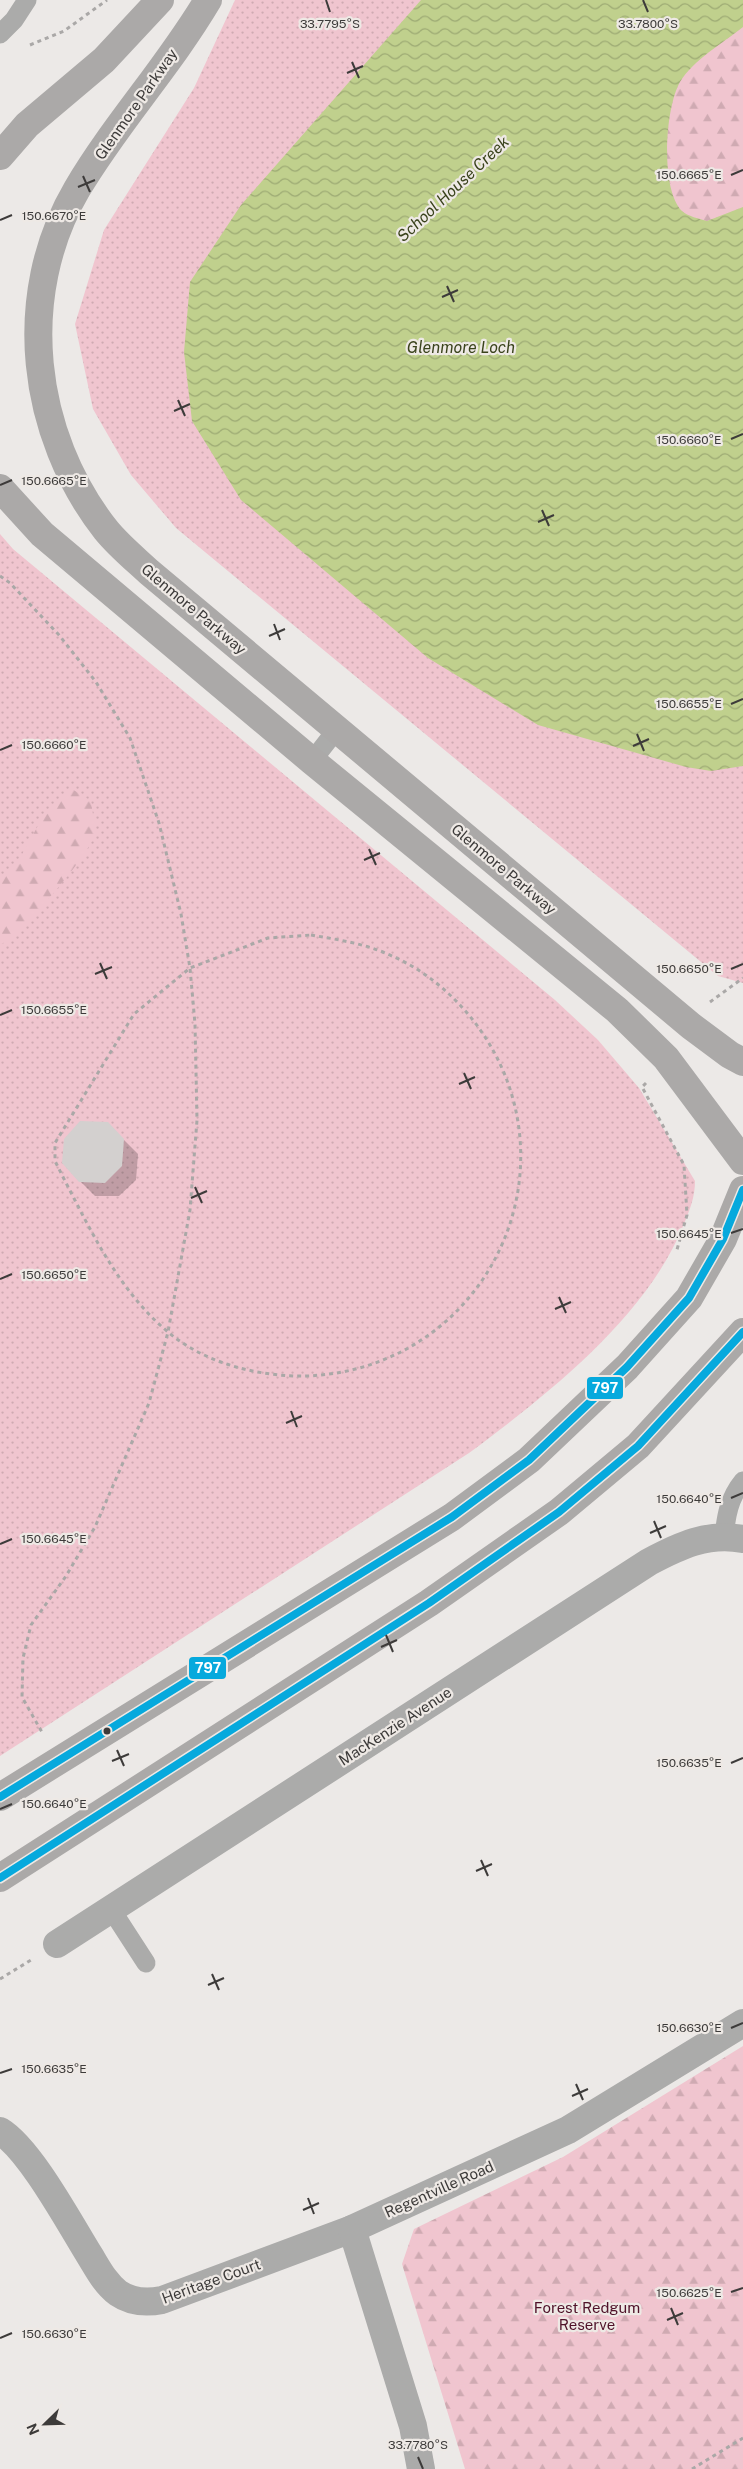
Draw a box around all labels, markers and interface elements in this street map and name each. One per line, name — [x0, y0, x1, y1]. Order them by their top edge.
text: 33.7795°S — [300, 17, 360, 31]
text: 33.7800°S — [618, 17, 678, 31]
street label: Glenmore Parkway — [91, 45, 181, 163]
water label: School House Creek — [393, 132, 513, 246]
text: 150.6665°E — [656, 168, 722, 182]
text: 150.6670°E — [22, 209, 86, 223]
water label: Glenmore Loch — [407, 338, 515, 357]
text: 150.6660°E — [656, 433, 722, 447]
text: 150.6665°E — [21, 474, 87, 488]
street label: Glenmore Parkway — [138, 560, 250, 658]
text: 150.6655°E — [656, 697, 722, 711]
text: 150.6660°E — [21, 738, 87, 752]
street label: Glenmore Parkway — [448, 820, 560, 918]
text: 150.6650°E — [656, 962, 722, 976]
text: 150.6655°E — [21, 1003, 87, 1017]
text: 150.6645°E — [656, 1227, 722, 1241]
text: 150.6650°E — [21, 1268, 87, 1282]
line badge: 797 — [586, 1376, 624, 1400]
text: 797 — [592, 1380, 618, 1396]
text: 150.6640°E — [656, 1492, 722, 1506]
text: 150.6645°E — [21, 1532, 87, 1546]
line badge: 797 — [188, 1656, 227, 1680]
text: 797 — [195, 1660, 221, 1676]
street label: MacKenzie Avenue — [335, 1683, 455, 1769]
unlabelled marker — [102, 1726, 112, 1736]
text: 150.6635°E — [656, 1756, 722, 1770]
text: 150.6640°E — [21, 1797, 87, 1811]
text: 150.6630°E — [656, 2021, 722, 2035]
text: 150.6635°E — [21, 2062, 87, 2076]
street label: Regentville Road — [382, 2157, 496, 2221]
street label: Heritage Court — [159, 2255, 263, 2307]
text: 150.6625°E — [656, 2286, 722, 2300]
park label: Forest Redgum Reserve — [534, 2299, 640, 2333]
text: 150.6630°E — [21, 2327, 87, 2341]
north arrow — [20, 2399, 70, 2449]
text: N — [24, 2421, 43, 2437]
text: 33.7780°S — [388, 2438, 448, 2452]

